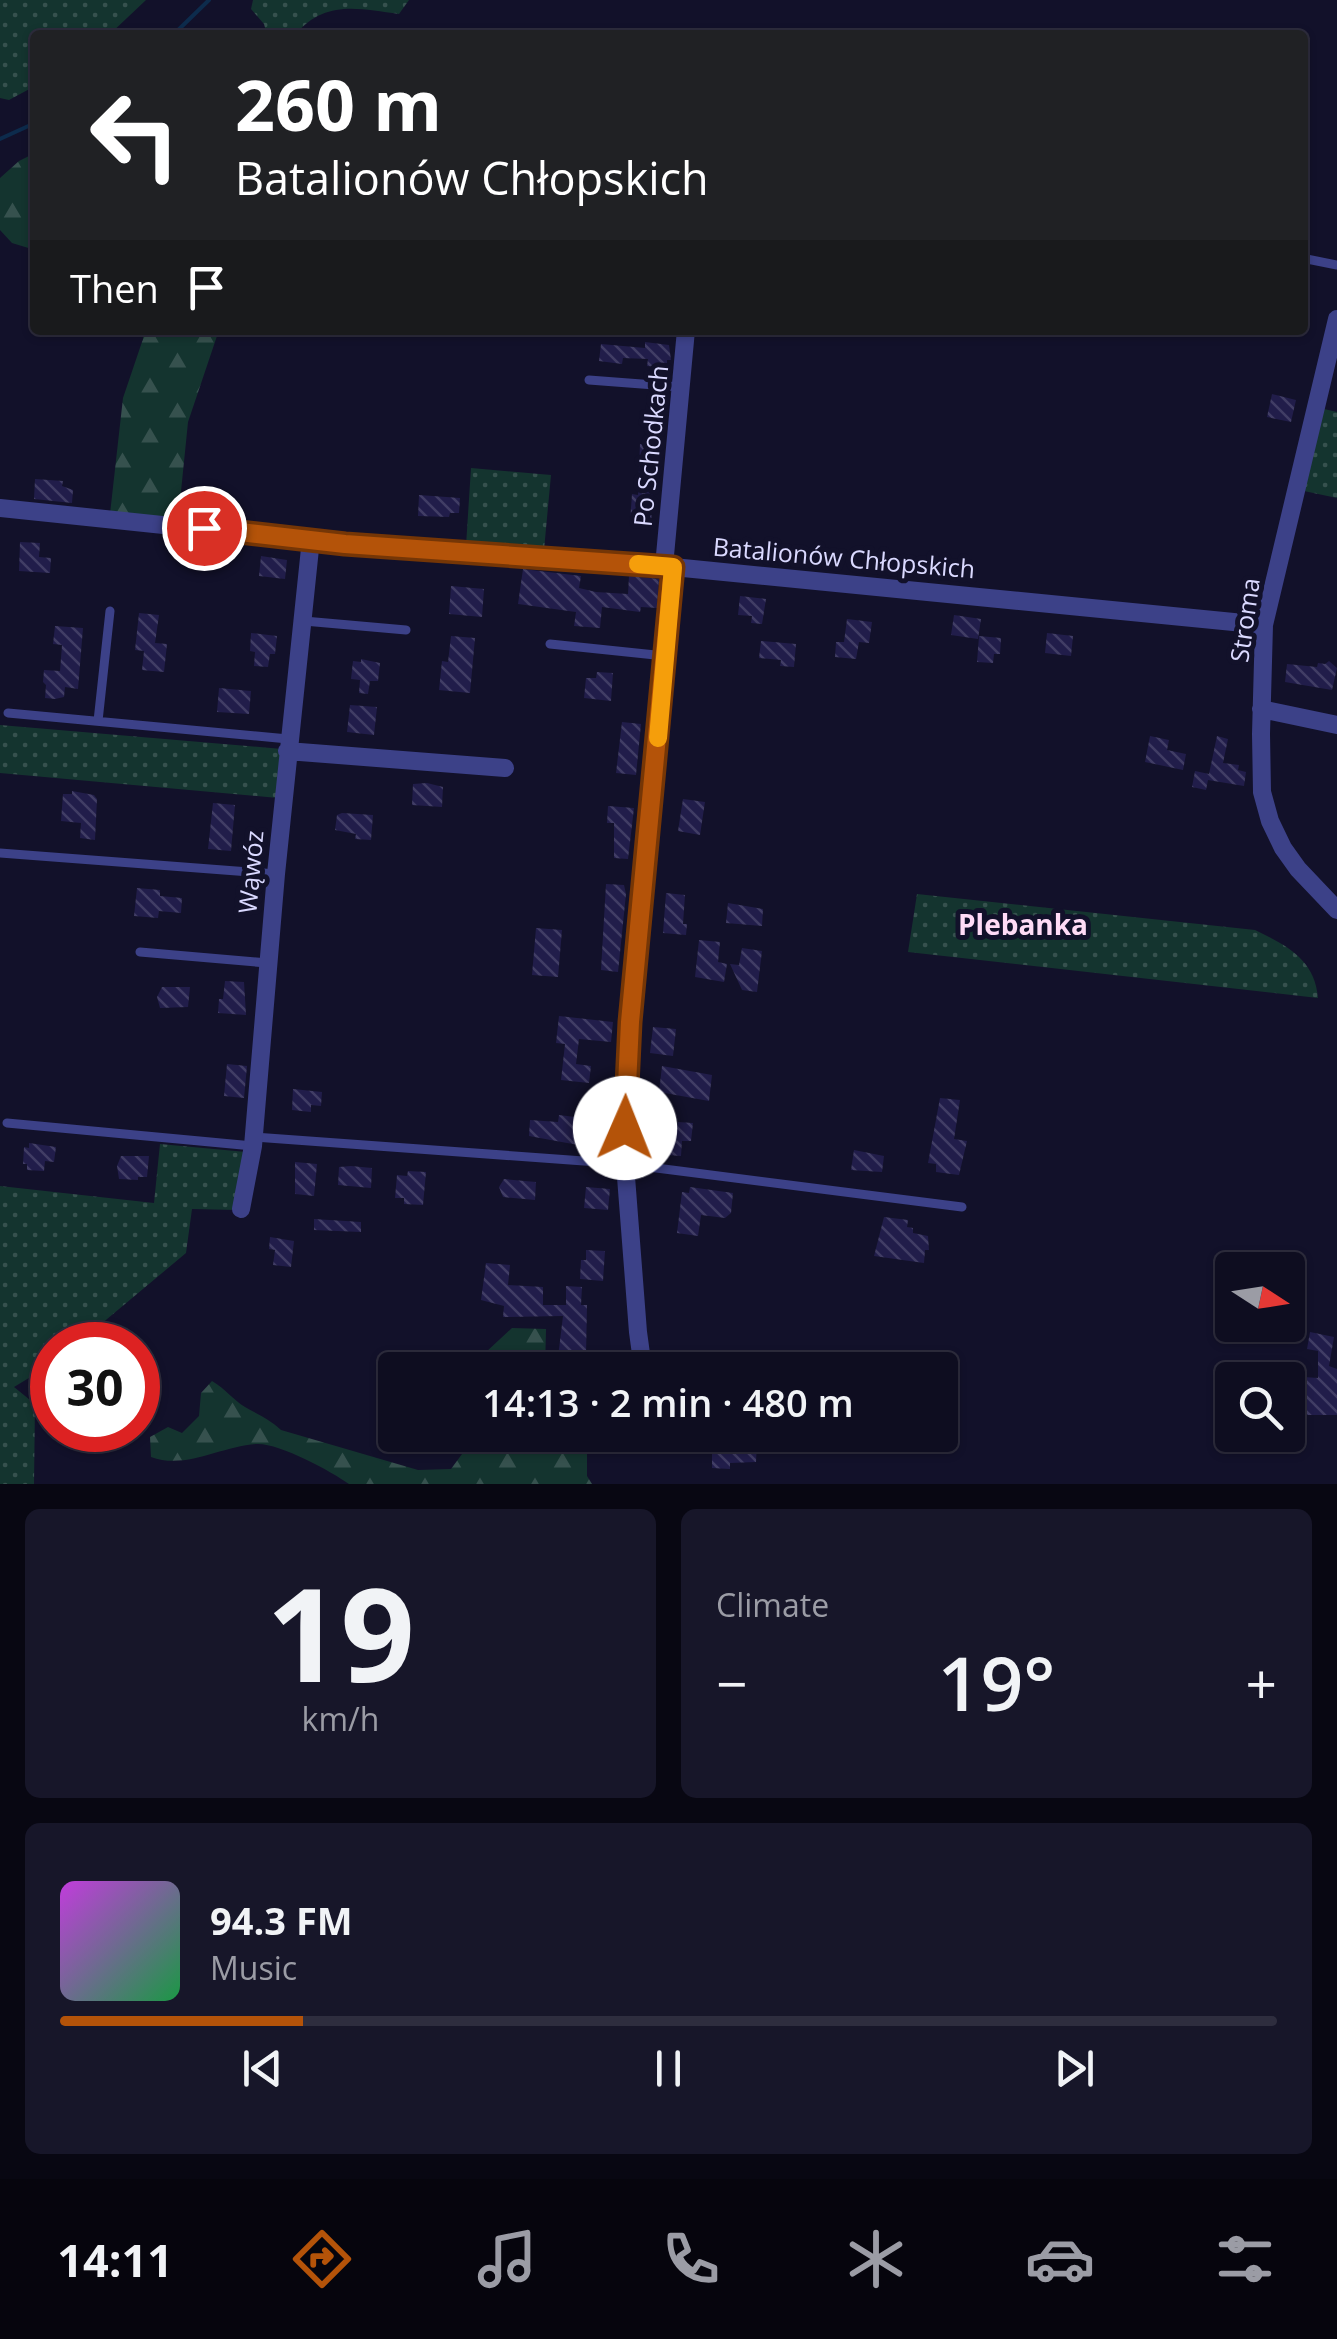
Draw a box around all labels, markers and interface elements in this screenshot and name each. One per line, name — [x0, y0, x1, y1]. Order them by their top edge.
text: 260 m — [235, 56, 442, 152]
icon: left — [70, 70, 200, 200]
text: Batalionów Chłopskich — [235, 147, 709, 208]
icon: arrive — [179, 260, 234, 315]
text: Then — [70, 262, 159, 314]
street label: Po Schodkach — [625, 363, 675, 528]
pin — [162, 486, 247, 571]
icon: arrive — [177, 501, 232, 556]
street label: Batalionów Chłopskich — [712, 529, 977, 585]
street label: Stroma — [1221, 575, 1267, 664]
street label: Wąwóz — [229, 829, 271, 915]
district label: Plebanka — [958, 905, 1088, 943]
position arrow — [573, 1076, 677, 1180]
north arrow — [1215, 1252, 1305, 1342]
map controls — [1215, 1252, 1305, 1452]
speed limit sign: 30 — [30, 1322, 160, 1452]
button: search — [1215, 1362, 1305, 1452]
text: 14:13 · 2 min · 480 m — [482, 1376, 854, 1428]
text: 19 — [266, 1543, 415, 1720]
text: Climate — [716, 1583, 829, 1626]
text: 19° — [938, 1631, 1055, 1733]
text: − — [716, 1645, 747, 1720]
text: + — [1246, 1645, 1277, 1720]
text: km/h — [302, 1697, 379, 1740]
text: 94.3 FM — [210, 1894, 353, 1946]
text: Music — [210, 1946, 297, 1989]
icon: previous — [235, 2041, 290, 2096]
icon: pause — [641, 2041, 696, 2096]
icon: next — [1047, 2041, 1102, 2096]
icon: directions — [287, 2224, 357, 2294]
icon: music — [472, 2224, 542, 2294]
icon: phone — [656, 2224, 726, 2294]
icon: climate — [841, 2224, 911, 2294]
icon: car — [1025, 2224, 1095, 2294]
icon: filters — [1210, 2224, 1280, 2294]
text: 14:11 — [57, 2229, 173, 2290]

